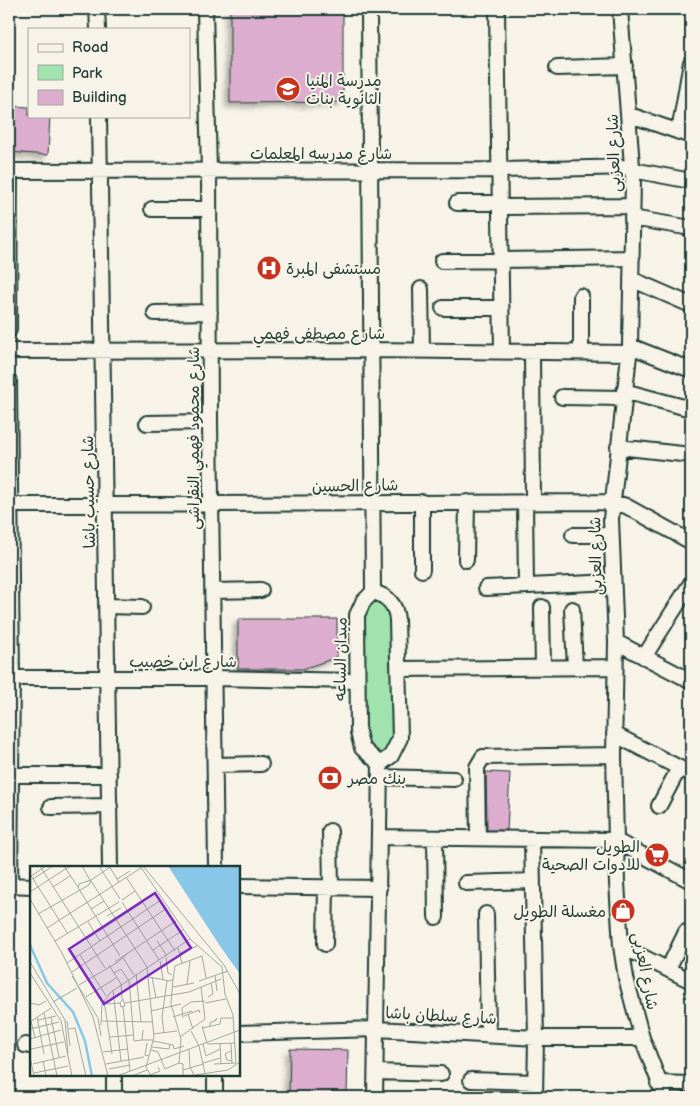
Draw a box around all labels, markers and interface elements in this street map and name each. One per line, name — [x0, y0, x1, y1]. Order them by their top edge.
legend — [28, 28, 190, 118]
text: Road — [72, 38, 108, 57]
text: Park — [72, 64, 103, 83]
place label: مدرسة المنيا الثانوية بنات — [306, 72, 382, 109]
school or university icon: مدرسة المنيا الثانوية بنات — [275, 76, 301, 102]
text: Building — [72, 88, 127, 107]
street label: شارع العزبى — [604, 113, 626, 193]
street label: شارع مدرسه المعلمات — [250, 145, 392, 165]
hospital icon: مستشفى المبرة — [256, 255, 282, 281]
place label: مستشفى المبرة — [286, 260, 381, 279]
street label: شارع مصطفى فهمي — [253, 325, 385, 348]
street label: شارع محمود فهمي النقراشى — [185, 346, 208, 530]
street label: شارع حسيب باشا — [79, 435, 101, 549]
street label: شارع الحسين — [312, 476, 398, 498]
street label: شارع العزبى — [586, 516, 608, 595]
street label: ميدان الساعه — [331, 617, 352, 701]
street label: شارع ابن خصيب — [129, 653, 237, 673]
bank icon: بنك مصر — [317, 765, 343, 791]
place label: بنك مصر — [346, 770, 406, 789]
place label: الطويل للادوات الصحية — [542, 838, 640, 875]
supermarket icon: الطويل للادوات الصحية — [644, 842, 670, 868]
inset map — [30, 866, 240, 1076]
shop icon: مغسلة الطويل — [610, 898, 636, 924]
place label: مغسلة الطويل — [513, 903, 606, 922]
street label: شارع العزبى — [627, 931, 661, 1012]
street label: شارع سلطان باشا — [385, 1004, 497, 1030]

